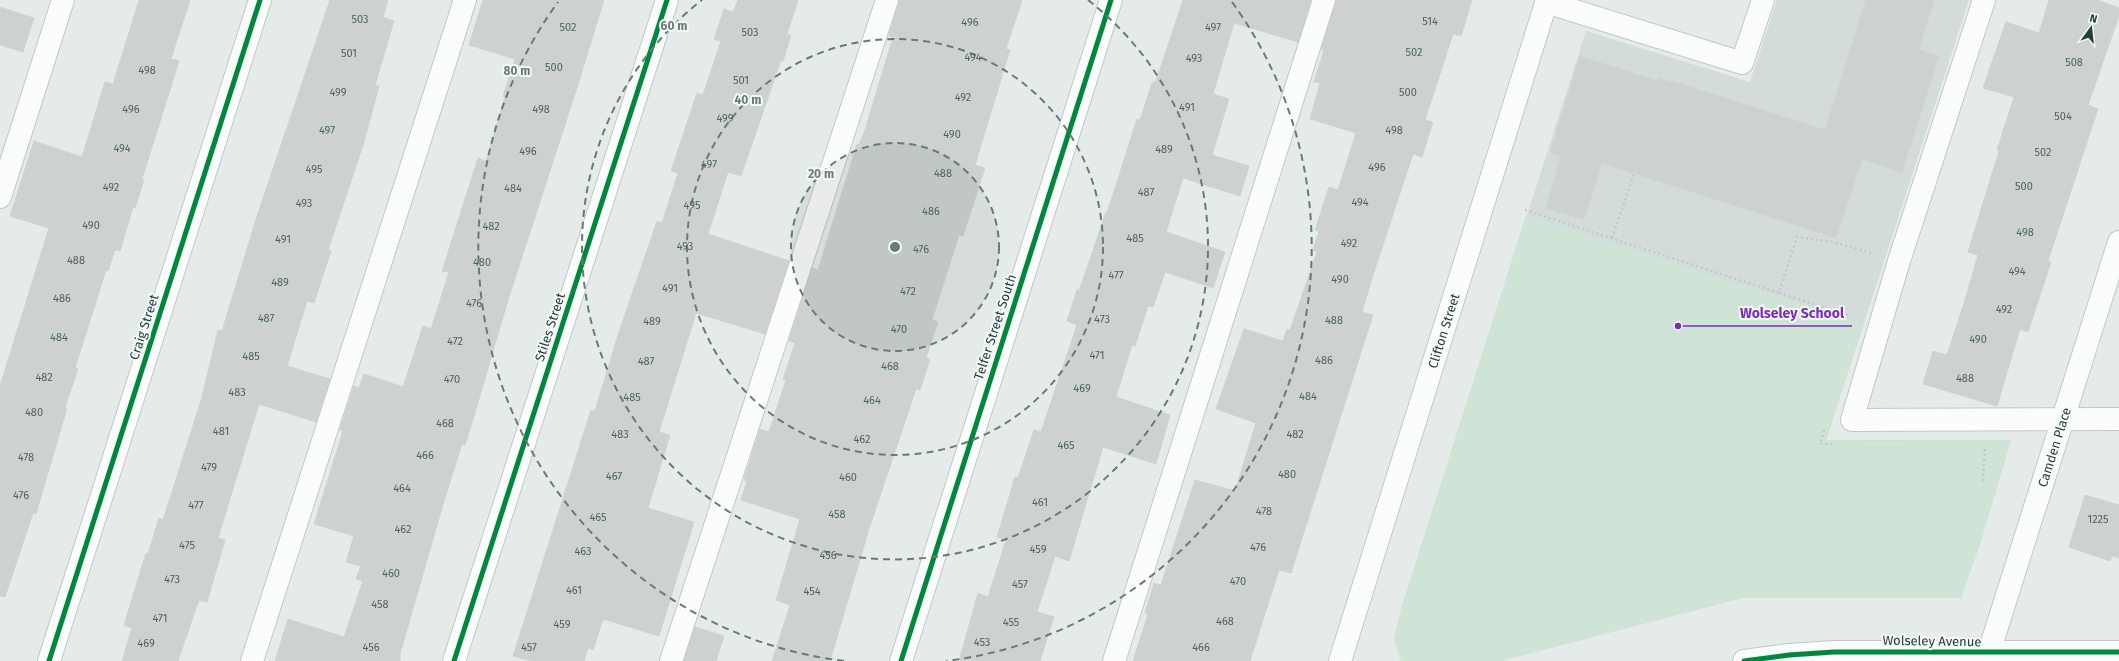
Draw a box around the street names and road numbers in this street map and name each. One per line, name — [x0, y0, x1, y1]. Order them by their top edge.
street label: Telfer Street South — [971, 272, 1019, 382]
street label: Stiles Street — [532, 291, 568, 363]
street label: Clifton Street — [1425, 291, 1462, 370]
street label: Craig Street — [126, 292, 162, 362]
street label: Camden Place — [2034, 405, 2074, 489]
street label: Wolseley Avenue — [1882, 633, 1982, 649]

